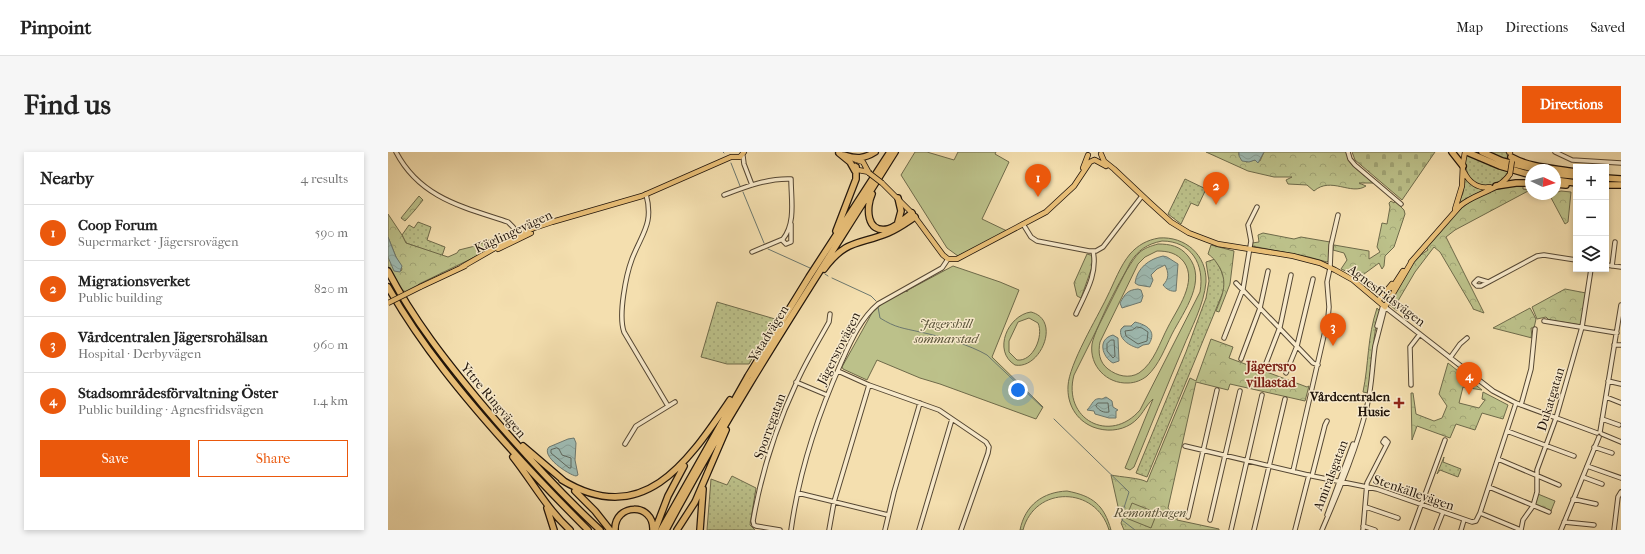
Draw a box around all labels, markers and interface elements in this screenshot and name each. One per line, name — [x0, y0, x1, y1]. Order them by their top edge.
text: Pinpoint — [20, 17, 91, 39]
text: Map — [1456, 19, 1483, 36]
text: Directions — [1505, 19, 1568, 36]
text: Saved — [1590, 19, 1625, 36]
button: Directions — [1522, 86, 1621, 123]
text: Find us — [24, 88, 111, 121]
pin: 1 — [1025, 164, 1051, 197]
north arrow — [1525, 164, 1561, 200]
map controls — [1573, 164, 1609, 272]
button: + — [1573, 164, 1609, 200]
text: Nearby — [40, 168, 94, 188]
text: 4 results — [301, 171, 348, 186]
pin: 2 — [1203, 172, 1229, 205]
button: − — [1573, 200, 1609, 236]
street label: Käglingevägen — [472, 207, 555, 256]
text: Coop Forum — [78, 216, 158, 234]
text: 1 — [51, 225, 55, 240]
text: 590 m — [315, 225, 348, 240]
text: Supermarket · Jägersrovägen — [78, 234, 239, 249]
button: layers — [1573, 236, 1609, 272]
street label: Agnesfridsvägen — [1344, 261, 1429, 330]
text: Migrationsverket — [78, 272, 190, 290]
text: 2 — [50, 281, 56, 296]
text: 820 m — [314, 281, 348, 296]
text: Public building — [78, 290, 163, 305]
street label: Ystadvägen — [745, 302, 792, 365]
street label: Jägersrovägen — [813, 309, 863, 388]
pin: 3 — [1320, 313, 1346, 346]
park label: Jägershill sommarstad — [913, 316, 980, 346]
text: Vårdcentralen Jägersrohälsan — [78, 328, 268, 346]
text: 3 — [50, 337, 56, 352]
text: 960 m — [313, 337, 348, 352]
text: Hospital · Derbyvägen — [78, 346, 201, 361]
district label: Jägersro villastad — [1244, 358, 1297, 391]
street label: Yttre Ringvägen — [457, 359, 530, 441]
pin: 4 — [1456, 362, 1482, 395]
street label: Dukatgatan — [1534, 365, 1567, 433]
your location — [1008, 380, 1028, 400]
text: Stadsområdesförvaltning Öster — [78, 384, 278, 402]
place label: Vårdcentralen Husie — [1309, 389, 1391, 419]
street label: Sporregatan — [751, 391, 788, 461]
text: 4 — [49, 393, 57, 408]
text: 1.4 km — [313, 393, 348, 408]
marker: Vårdcentralen Husie — [1393, 397, 1405, 409]
text: Public building · Agnesfridsvägen — [78, 402, 264, 417]
street label: Amiralsgatan — [1310, 437, 1351, 513]
button: Save — [40, 440, 190, 477]
button: Share — [198, 440, 348, 477]
street label: Stenkällevägen — [1371, 472, 1457, 514]
park label: Remonthagen — [1113, 505, 1186, 520]

